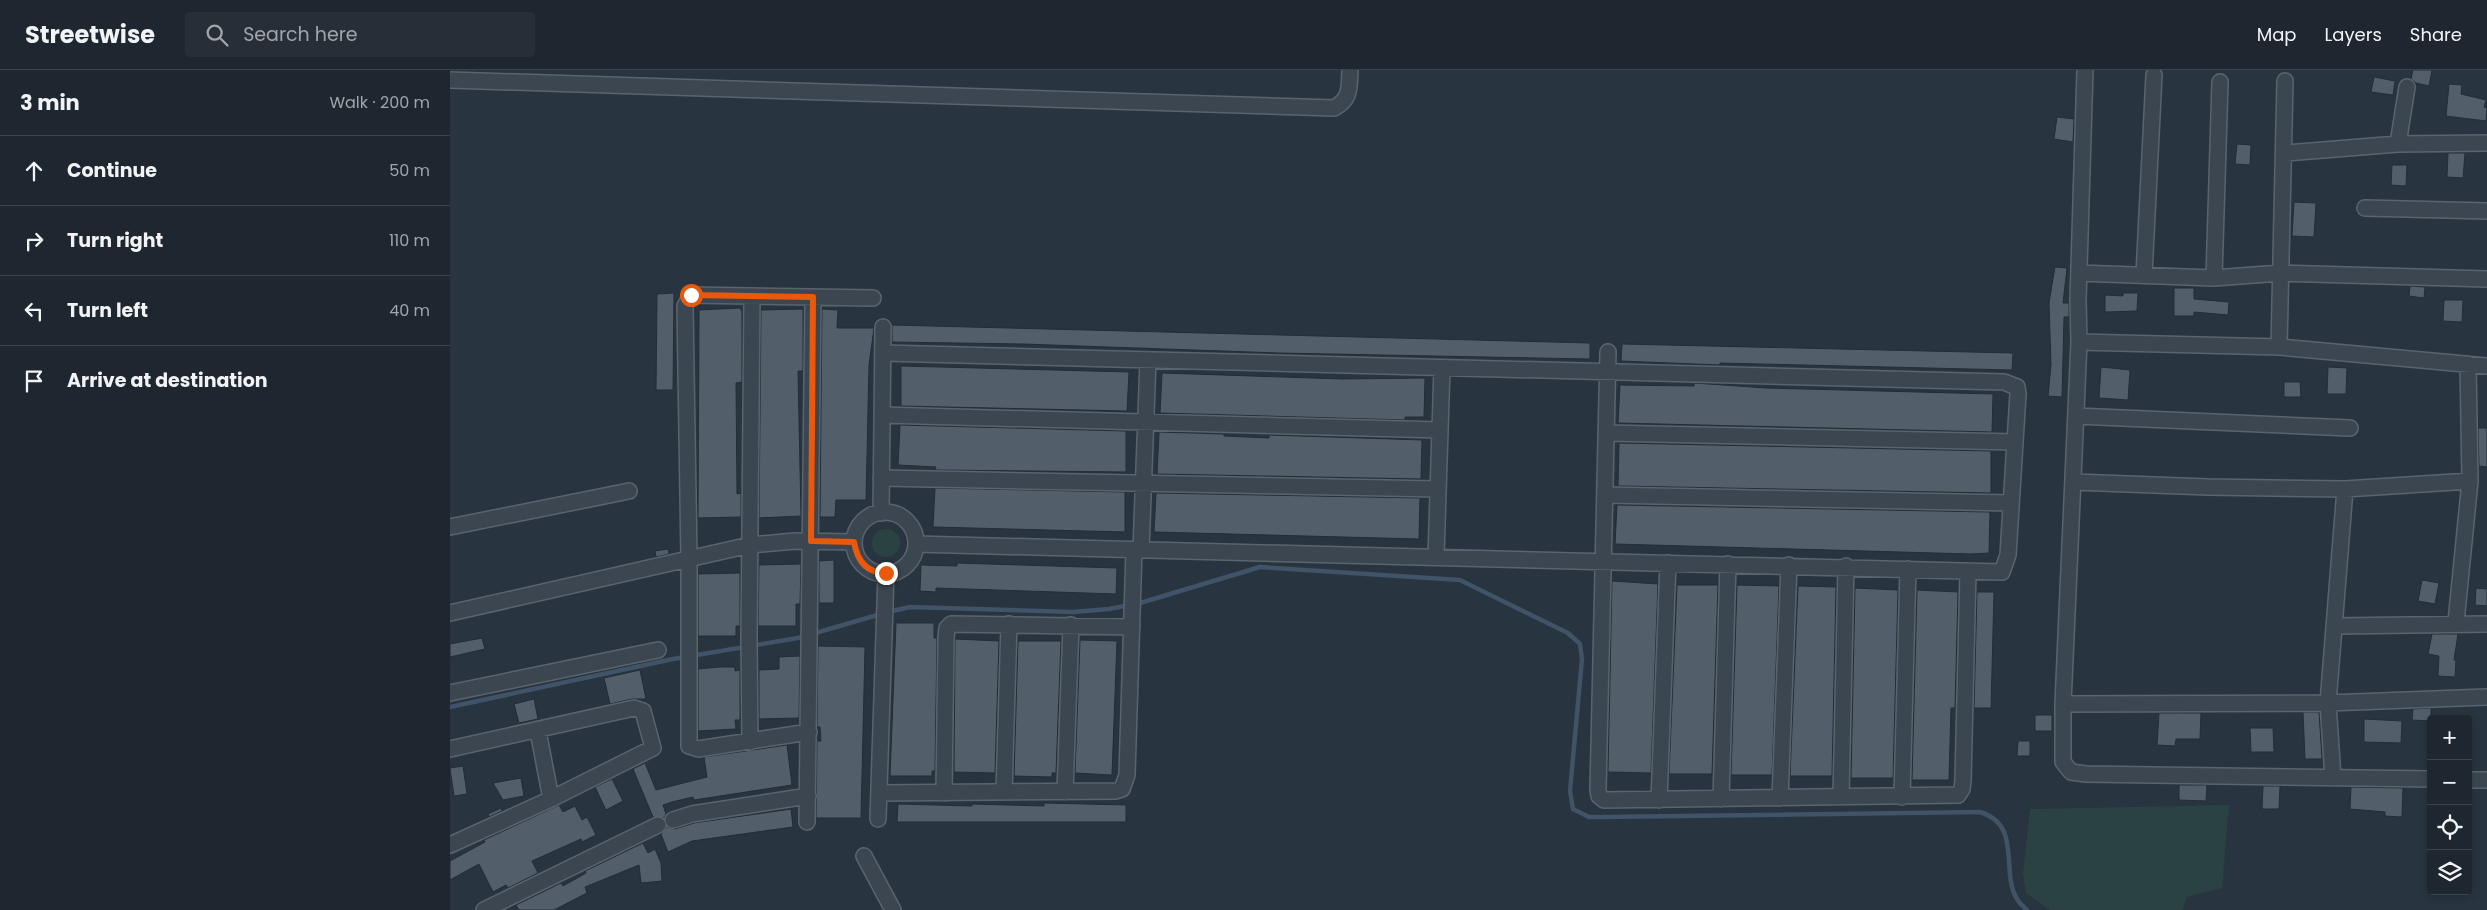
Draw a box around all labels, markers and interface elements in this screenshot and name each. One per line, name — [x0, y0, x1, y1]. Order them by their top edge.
search box — [185, 12, 535, 57]
text: Streetwise — [25, 18, 155, 51]
icon: search — [203, 21, 231, 49]
text: Search here — [243, 21, 358, 48]
text: Map — [2257, 22, 2297, 47]
text: Layers — [2325, 22, 2382, 47]
text: Share — [2410, 22, 2462, 47]
text: 3 min — [20, 88, 80, 117]
text: Walk · 200 m — [329, 91, 430, 114]
icon: ahead — [20, 157, 48, 185]
text: Continue — [67, 157, 157, 184]
text: 50 m — [389, 159, 430, 182]
icon: right — [20, 227, 48, 255]
text: Turn right — [67, 227, 163, 254]
text: 110 m — [389, 229, 430, 252]
route start — [680, 284, 703, 307]
icon: left — [20, 297, 48, 325]
text: Turn left — [67, 297, 148, 324]
text: 40 m — [389, 299, 430, 322]
icon: arrive — [20, 367, 48, 395]
text: Arrive at destination — [67, 367, 268, 394]
route end — [875, 562, 898, 585]
map controls — [2427, 715, 2472, 895]
button: + — [2427, 715, 2472, 760]
button: − — [2427, 760, 2472, 805]
button: locate — [2427, 805, 2472, 850]
button: layers — [2427, 850, 2472, 895]

